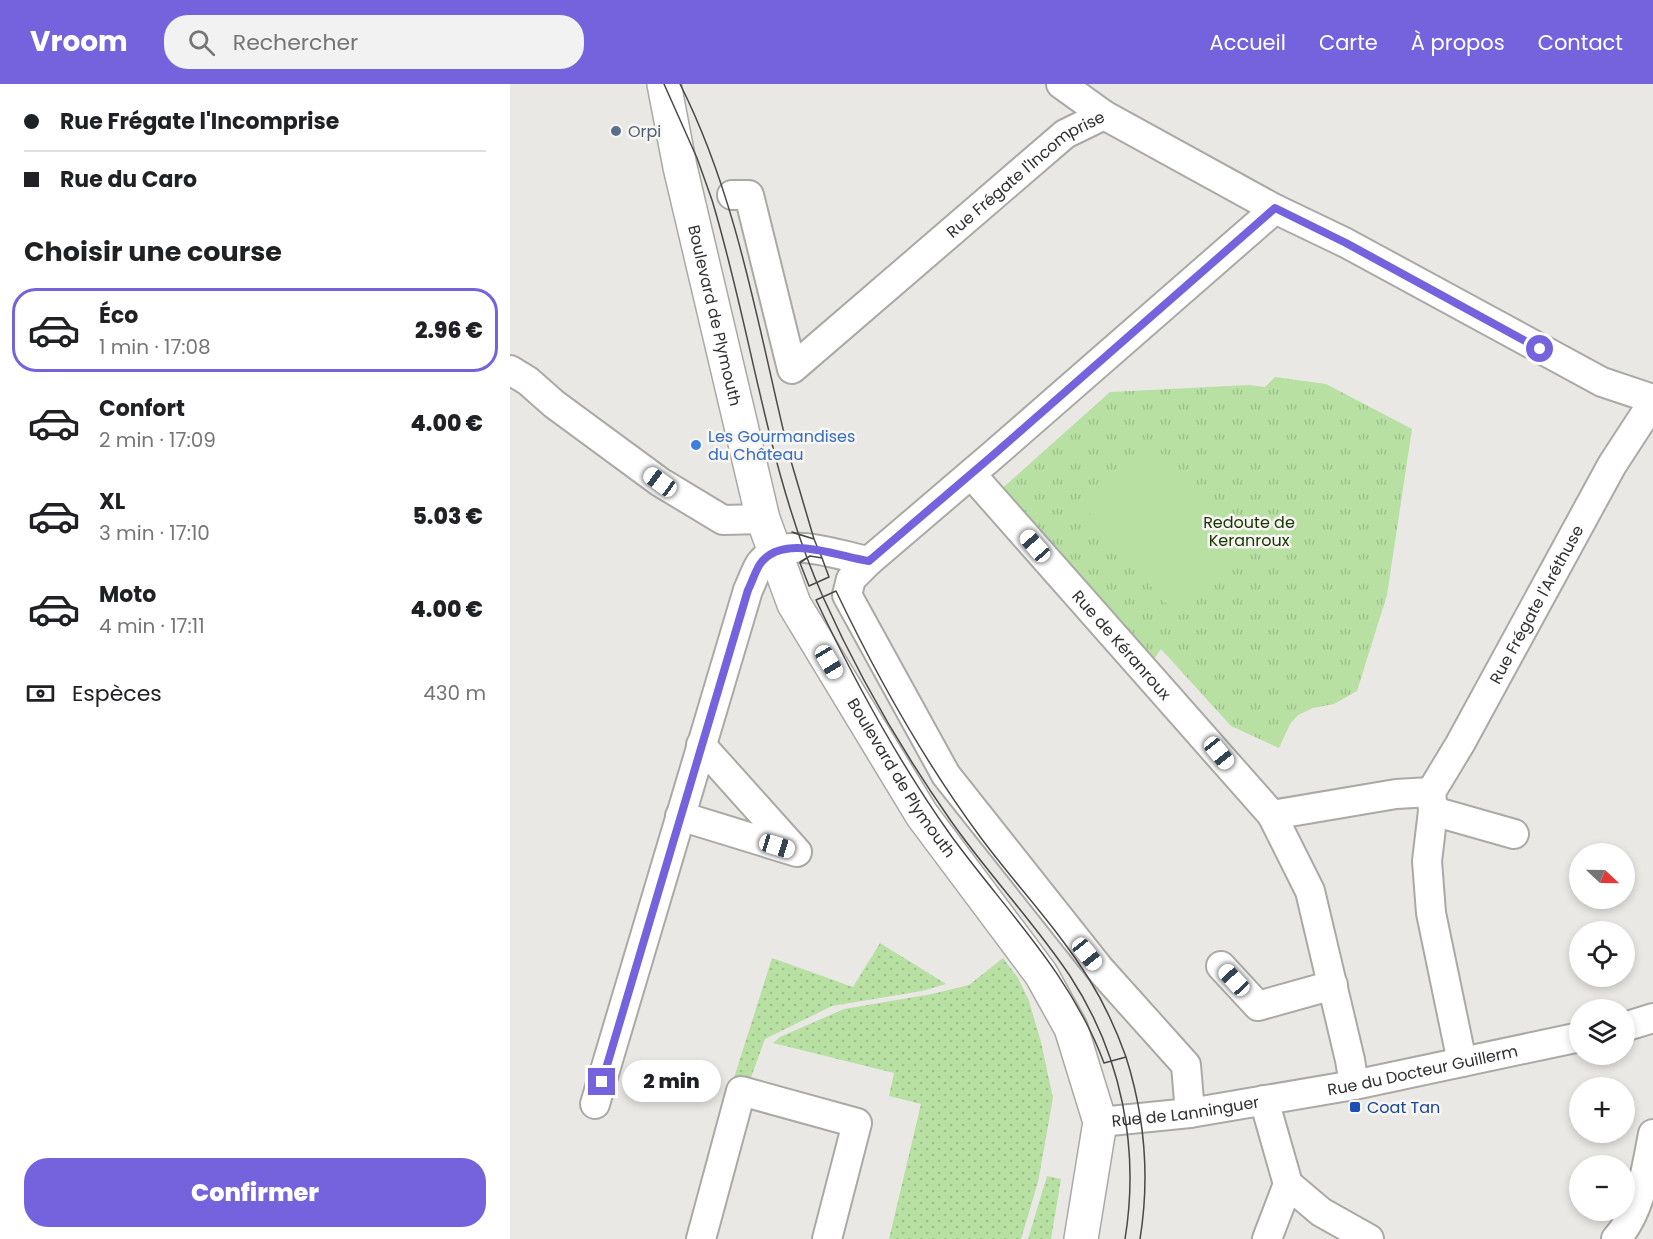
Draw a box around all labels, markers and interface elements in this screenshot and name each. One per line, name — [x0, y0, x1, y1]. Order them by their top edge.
search box — [164, 15, 584, 69]
text: Vroom — [30, 22, 128, 61]
icon: search — [185, 26, 218, 59]
text: Rechercher — [233, 27, 358, 58]
text: Accueil — [1209, 28, 1286, 57]
text: Carte — [1319, 28, 1378, 57]
text: À propos — [1411, 28, 1505, 57]
text: Contact — [1538, 28, 1623, 57]
street label: Rue Frégate l'Incomprise — [941, 105, 1108, 243]
text: Rue Frégate l'Incomprise — [60, 106, 339, 137]
place label: Orpi — [628, 120, 661, 143]
marker: Orpi — [609, 124, 623, 138]
text: Rue du Caro — [60, 164, 197, 195]
street label: Boulevard de Plymouth — [683, 223, 747, 408]
text: Choisir une course — [24, 233, 282, 270]
text: Éco — [99, 300, 138, 331]
icon: car — [27, 303, 81, 357]
text: 2.96 € — [415, 315, 483, 346]
text: 1 min · 17:08 — [99, 333, 211, 361]
route start — [1526, 335, 1553, 362]
text: Confort — [99, 393, 185, 424]
icon: car — [27, 396, 81, 450]
text: 4.00 € — [411, 408, 483, 439]
place label: Les Gourmandises du Château — [708, 425, 855, 466]
text: 2 min · 17:09 — [99, 426, 216, 454]
marker: Les Gourmandises du Château — [689, 438, 703, 452]
car — [640, 464, 680, 500]
text: XL — [99, 486, 125, 517]
icon: car — [27, 489, 81, 543]
text: 5.03 € — [412, 501, 483, 532]
park label: Redoute de Keranroux — [1203, 511, 1295, 552]
text: 3 min · 17:10 — [99, 519, 210, 547]
street label: Rue Frégate l'Aréthuse — [1484, 521, 1589, 688]
car — [1016, 527, 1054, 565]
text: Moto — [99, 579, 156, 610]
icon: car — [27, 582, 81, 636]
street label: Rue de Kéranroux — [1067, 585, 1177, 705]
text: 4.00 € — [411, 594, 483, 625]
text: 4 min · 17:11 — [99, 612, 205, 640]
car — [812, 642, 846, 682]
icon: cash — [24, 677, 57, 710]
text: Espèces — [72, 678, 162, 709]
text: 430 m — [423, 679, 486, 707]
street label: Boulevard de Plymouth — [842, 693, 961, 862]
car — [1201, 733, 1237, 773]
car — [757, 832, 797, 860]
north arrow — [1569, 843, 1635, 909]
map controls — [1569, 843, 1635, 1221]
button: locate — [1569, 921, 1635, 987]
car — [1069, 934, 1105, 974]
car — [1215, 961, 1253, 999]
button: layers — [1569, 999, 1635, 1065]
street label: Rue du Docteur Guillerm — [1326, 1039, 1520, 1101]
callout: 2 min — [623, 1061, 722, 1103]
text: 2 min — [643, 1067, 700, 1095]
route end — [588, 1068, 615, 1095]
button: + — [1569, 1077, 1635, 1143]
street label: Rue de Lanninguer — [1110, 1090, 1261, 1132]
place label: Coat Tan — [1367, 1096, 1440, 1119]
marker: Coat Tan — [1348, 1100, 1362, 1114]
button: − — [1569, 1155, 1635, 1221]
button: Confirmer — [24, 1158, 486, 1227]

